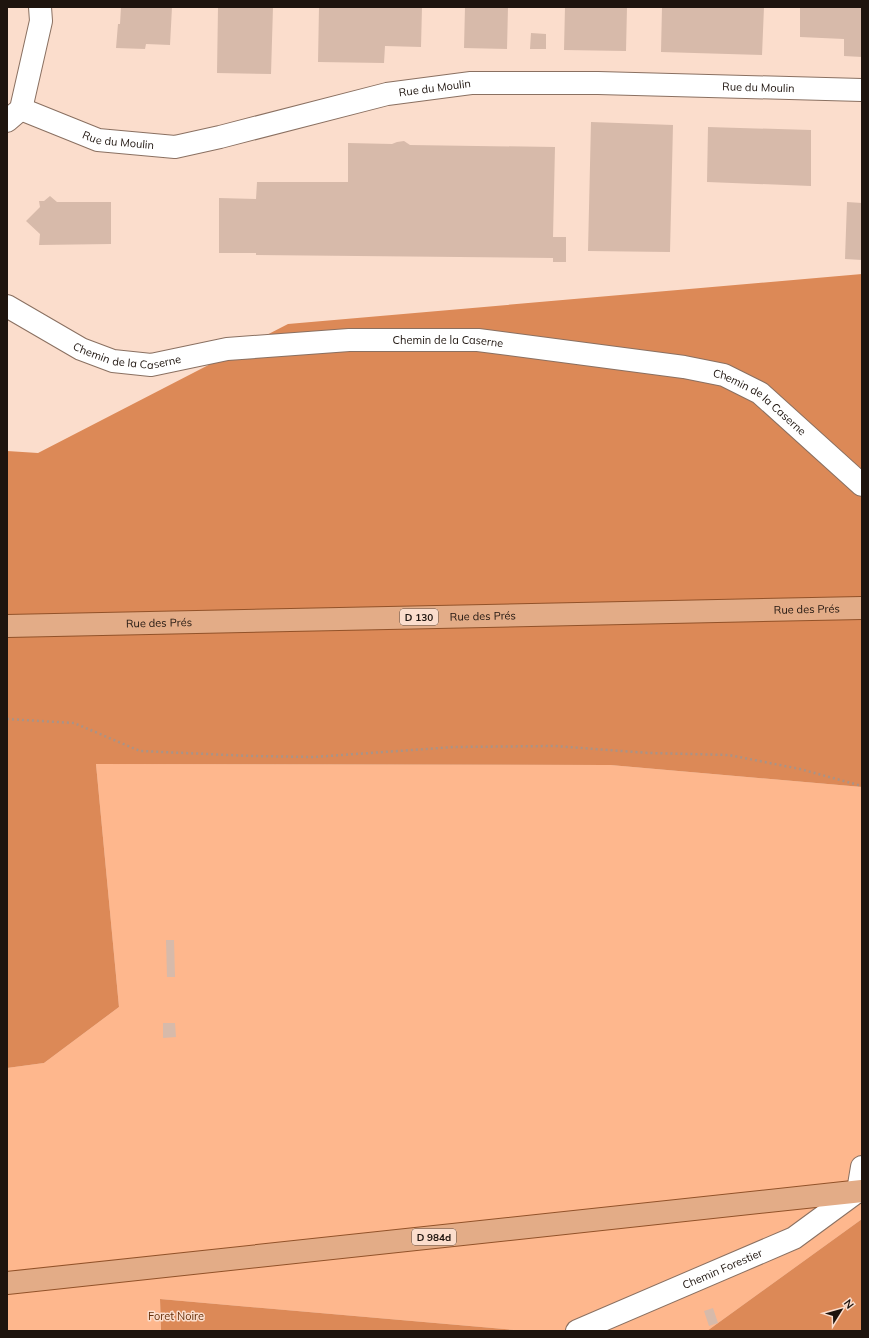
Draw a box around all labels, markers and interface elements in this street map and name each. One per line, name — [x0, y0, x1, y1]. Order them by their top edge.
street label: Rue du Moulin — [398, 76, 472, 99]
street label: Rue du Moulin — [722, 79, 795, 95]
street label: Rue du Moulin — [80, 127, 155, 152]
street label: Chemin de la Caserne — [393, 333, 504, 350]
street label: Chemin de la Caserne — [70, 339, 182, 372]
street label: Chemin de la Caserne — [712, 366, 809, 438]
street label: Rue des Prés — [774, 601, 840, 617]
street label: Rue des Prés — [450, 608, 516, 624]
road number: D 130 — [400, 609, 438, 625]
street label: Rue des Prés — [126, 615, 192, 630]
road number: D 984d — [412, 1229, 456, 1245]
street label: Chemin Forestier — [680, 1245, 764, 1292]
north arrow — [821, 1290, 861, 1330]
text: N — [841, 1296, 857, 1312]
park label: Foret Noire — [148, 1309, 204, 1323]

